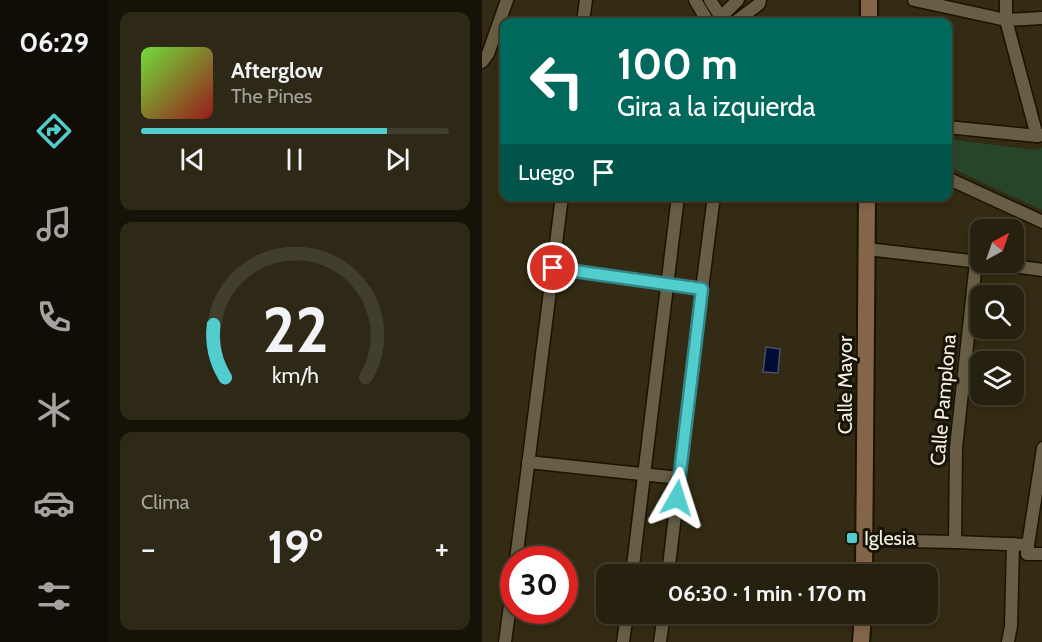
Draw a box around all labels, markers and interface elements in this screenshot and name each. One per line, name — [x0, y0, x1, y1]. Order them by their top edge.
text: 06:29 — [19, 26, 89, 59]
text: 100 m — [617, 38, 738, 90]
icon: left — [518, 42, 596, 120]
text: Afterglow — [231, 57, 323, 84]
text: The Pines — [231, 84, 312, 108]
text: Gira a la izquierda — [617, 90, 816, 123]
icon: directions — [33, 110, 75, 152]
icon: previous — [176, 143, 209, 176]
icon: pause — [278, 143, 311, 176]
icon: next — [381, 143, 414, 176]
icon: arrive — [587, 156, 620, 189]
text: Luego — [518, 159, 575, 186]
icon: music — [33, 203, 75, 245]
north arrow — [970, 219, 1024, 273]
map controls — [970, 219, 1024, 405]
pin — [527, 242, 578, 293]
icon: arrive — [536, 251, 569, 284]
button: search — [970, 285, 1024, 339]
text: 22 — [262, 292, 328, 368]
icon: phone — [33, 296, 75, 338]
street label: Calle Pamplona — [925, 333, 961, 467]
street label: Calle Mayor — [833, 335, 857, 434]
button: layers — [970, 351, 1024, 405]
text: km/h — [272, 362, 318, 388]
icon: climate — [33, 389, 75, 431]
position arrow — [645, 466, 709, 530]
icon: car — [33, 482, 75, 524]
text: Clima — [141, 490, 189, 514]
text: 19° — [268, 520, 322, 574]
place label: Iglesia — [864, 526, 916, 550]
text: − — [141, 528, 156, 568]
text: + — [434, 528, 449, 568]
marker: Iglesia — [845, 531, 859, 545]
speed limit sign: 30 — [500, 546, 578, 624]
icon: filters — [33, 575, 75, 617]
text: 06:30 · 1 min · 170 m — [668, 580, 866, 607]

